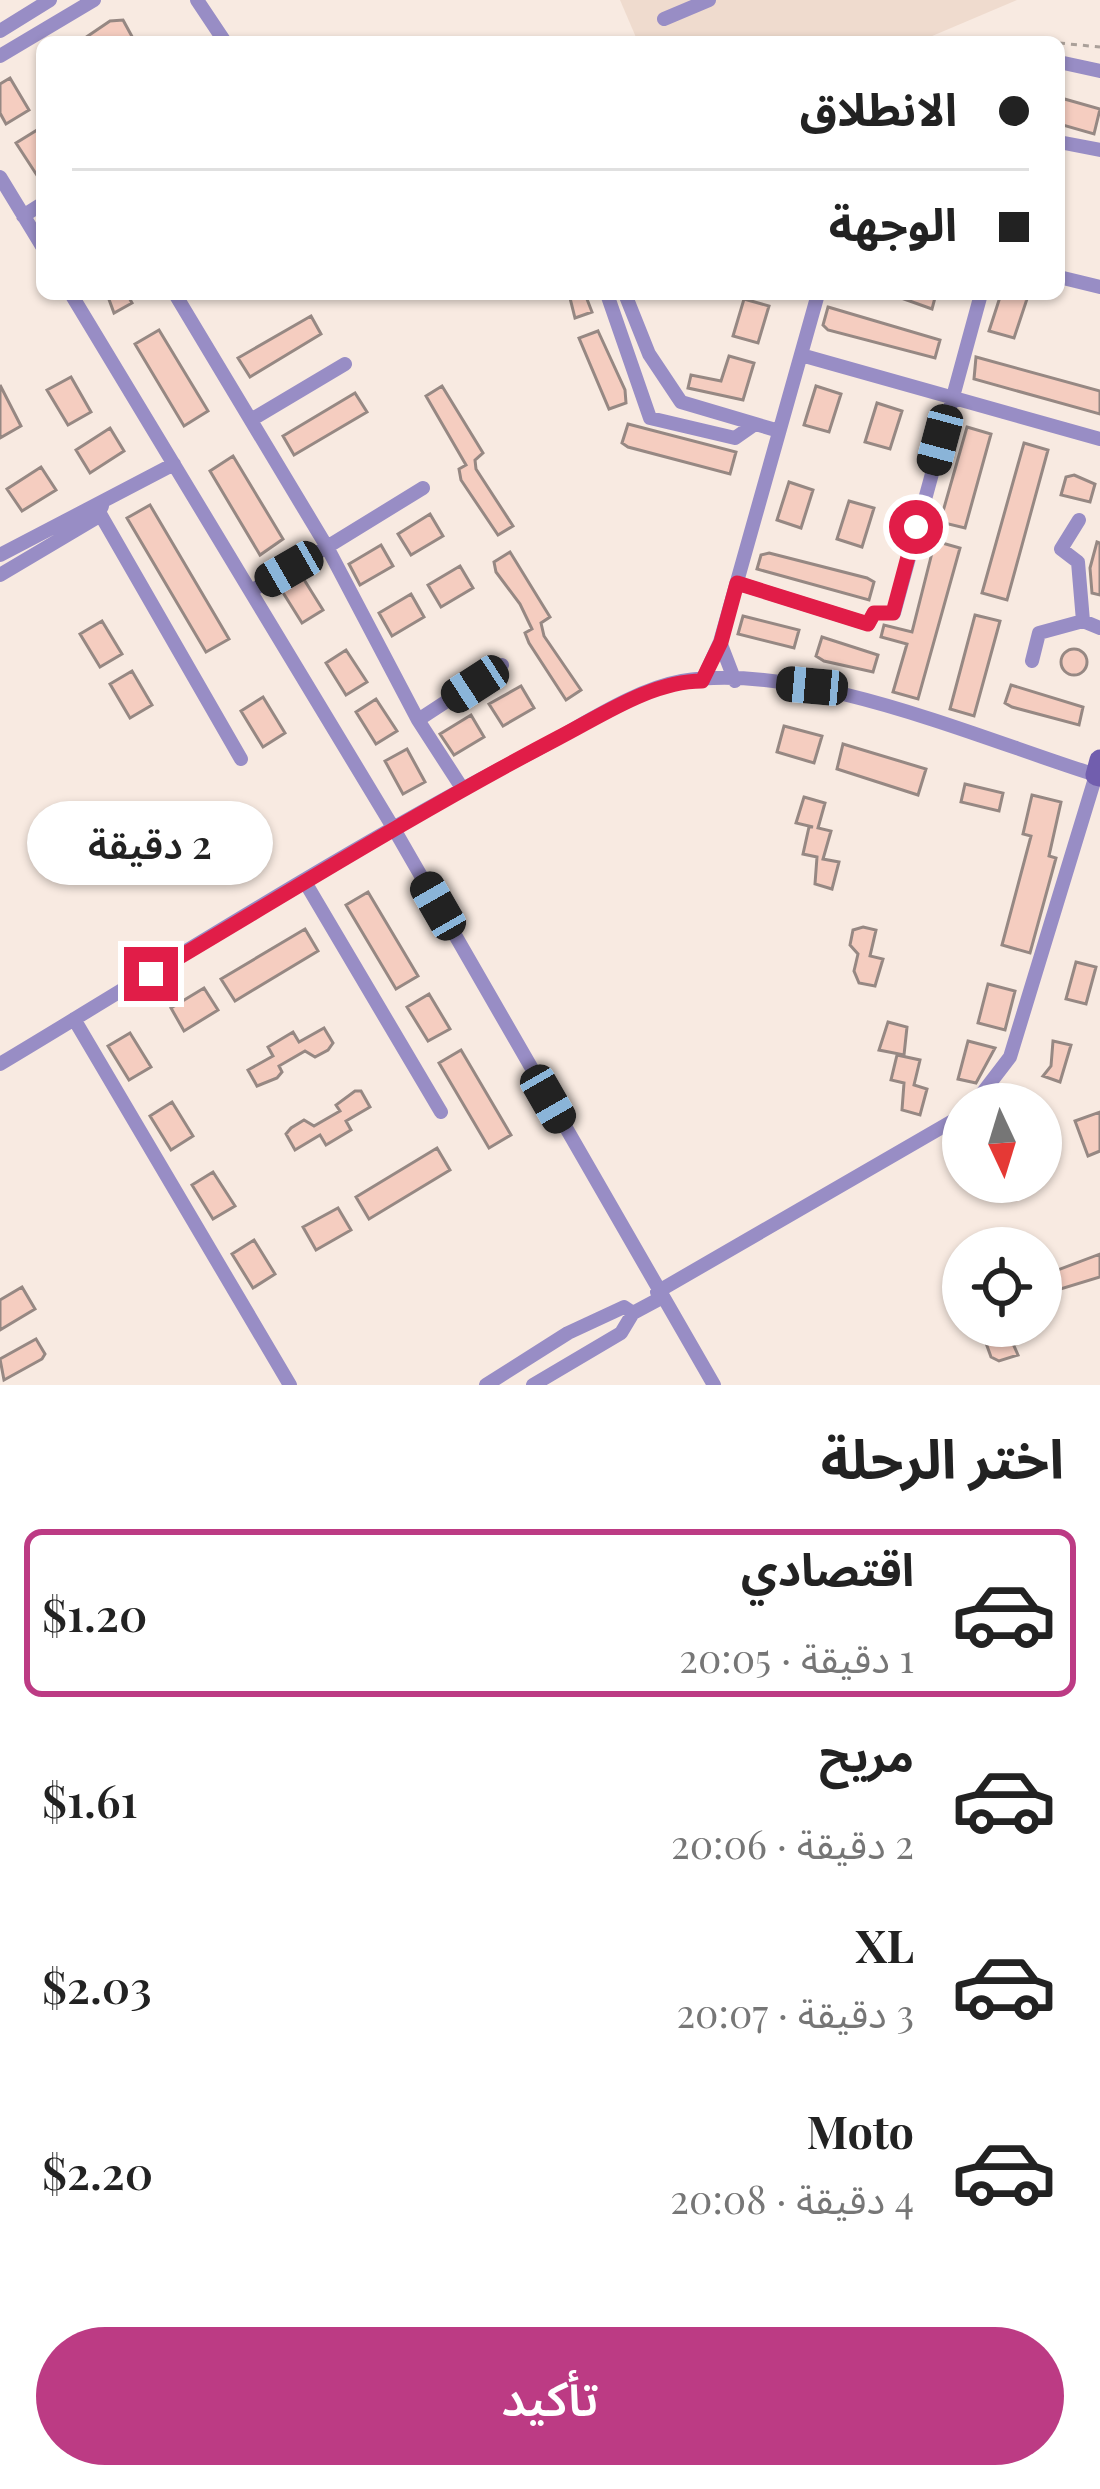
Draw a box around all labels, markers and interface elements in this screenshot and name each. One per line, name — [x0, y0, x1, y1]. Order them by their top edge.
text: الانطلاق — [800, 77, 957, 137]
text: الوجهة — [829, 192, 957, 252]
car — [913, 401, 967, 479]
route start — [889, 500, 943, 554]
car — [249, 535, 329, 603]
car — [435, 649, 515, 719]
car — [775, 665, 849, 707]
callout: 2 دقيقة — [28, 800, 274, 884]
text: 2 دقيقة — [88, 817, 212, 869]
car — [404, 866, 472, 946]
route end — [124, 947, 178, 1001]
car — [514, 1059, 582, 1139]
north arrow — [942, 1083, 1062, 1203]
map controls — [942, 1083, 1062, 1347]
button: locate — [942, 1227, 1062, 1347]
text: اختر الرحلة — [821, 1421, 1064, 1493]
text: اقتصادي — [741, 1537, 914, 1597]
icon: car — [950, 1559, 1058, 1667]
text: $1.20 — [42, 1583, 147, 1643]
text: 1 دقيقة · 20:05 — [679, 1631, 914, 1683]
text: مريح — [819, 1723, 914, 1783]
icon: car — [950, 1745, 1058, 1853]
text: $1.61 — [42, 1769, 138, 1829]
text: 2 دقيقة · 20:06 — [671, 1817, 914, 1869]
text: XL — [855, 1914, 914, 1974]
icon: car — [950, 1931, 1058, 2039]
text: $2.03 — [42, 1955, 152, 2015]
text: 3 دقيقة · 20:07 — [676, 1986, 914, 2038]
text: Moto — [807, 2100, 914, 2160]
icon: car — [950, 2117, 1058, 2225]
text: $2.20 — [42, 2141, 153, 2201]
text: 4 دقيقة · 20:08 — [670, 2172, 914, 2224]
button: تأكيد — [36, 2327, 1064, 2465]

